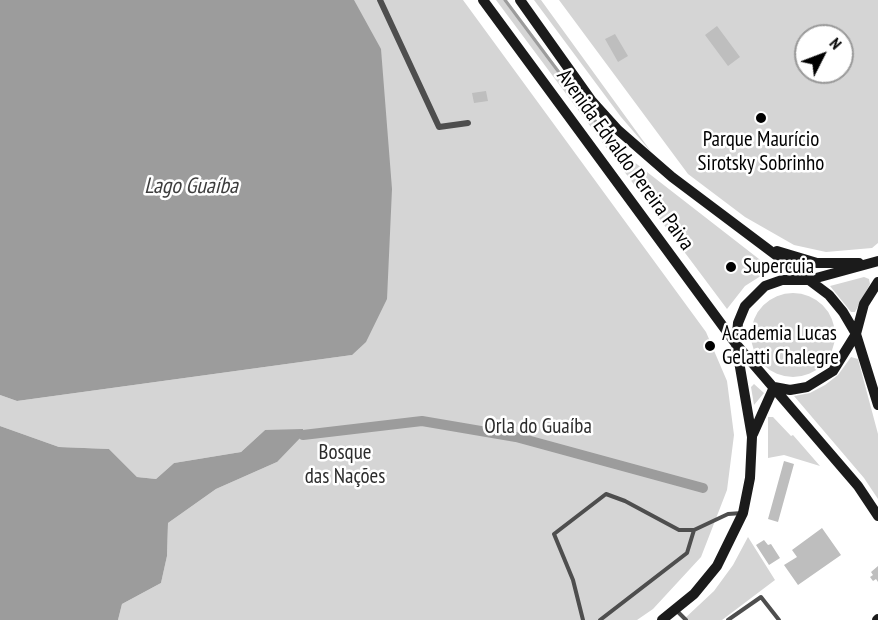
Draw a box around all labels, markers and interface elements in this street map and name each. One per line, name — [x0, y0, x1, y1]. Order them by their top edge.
north arrow — [794, 24, 854, 84]
text: N — [826, 33, 846, 53]
street label: Avenida Edvaldo Pereira Paiva — [551, 65, 699, 255]
marker: Parque Maurício Sirotsky Sobrinho — [754, 111, 768, 125]
place label: Parque Maurício Sirotsky Sobrinho — [698, 127, 824, 177]
water label: Lago Guaíba — [144, 174, 238, 200]
place label: Supercuia — [743, 254, 814, 280]
marker: Supercuia — [724, 260, 738, 274]
place label: Academia Lucas Gelatti Chalegre — [722, 321, 839, 371]
marker: Academia Lucas Gelatti Chalegre — [703, 339, 717, 353]
park label: Orla do Guaíba — [484, 414, 592, 440]
park label: Bosque das Nações — [305, 440, 385, 490]

